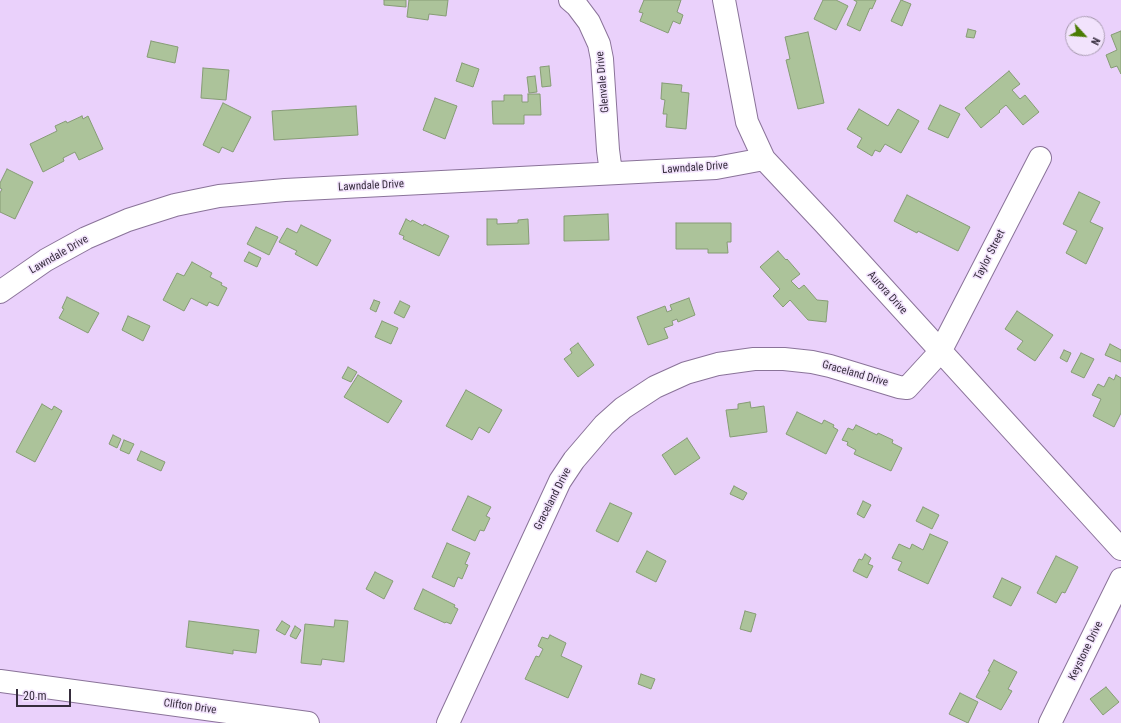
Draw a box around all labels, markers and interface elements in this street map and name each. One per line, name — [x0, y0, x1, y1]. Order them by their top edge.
north arrow — [1065, 16, 1105, 56]
text: N — [1088, 35, 1103, 47]
street label: Glenvale Drive — [594, 51, 612, 113]
street label: Lawndale Drive — [662, 159, 728, 177]
street label: Lawndale Drive — [338, 178, 404, 194]
street label: Taylor Street — [972, 228, 1008, 282]
street label: Lawndale Drive — [27, 233, 91, 277]
street label: Aurora Drive — [864, 269, 910, 317]
street label: Graceland Drive — [820, 358, 890, 390]
street label: Graceland Drive — [532, 466, 574, 532]
street label: Keystone Drive — [1066, 619, 1106, 683]
scale bar — [18, 681, 73, 707]
text: 20 m — [23, 689, 47, 703]
street label: Clifton Drive — [163, 697, 217, 717]

